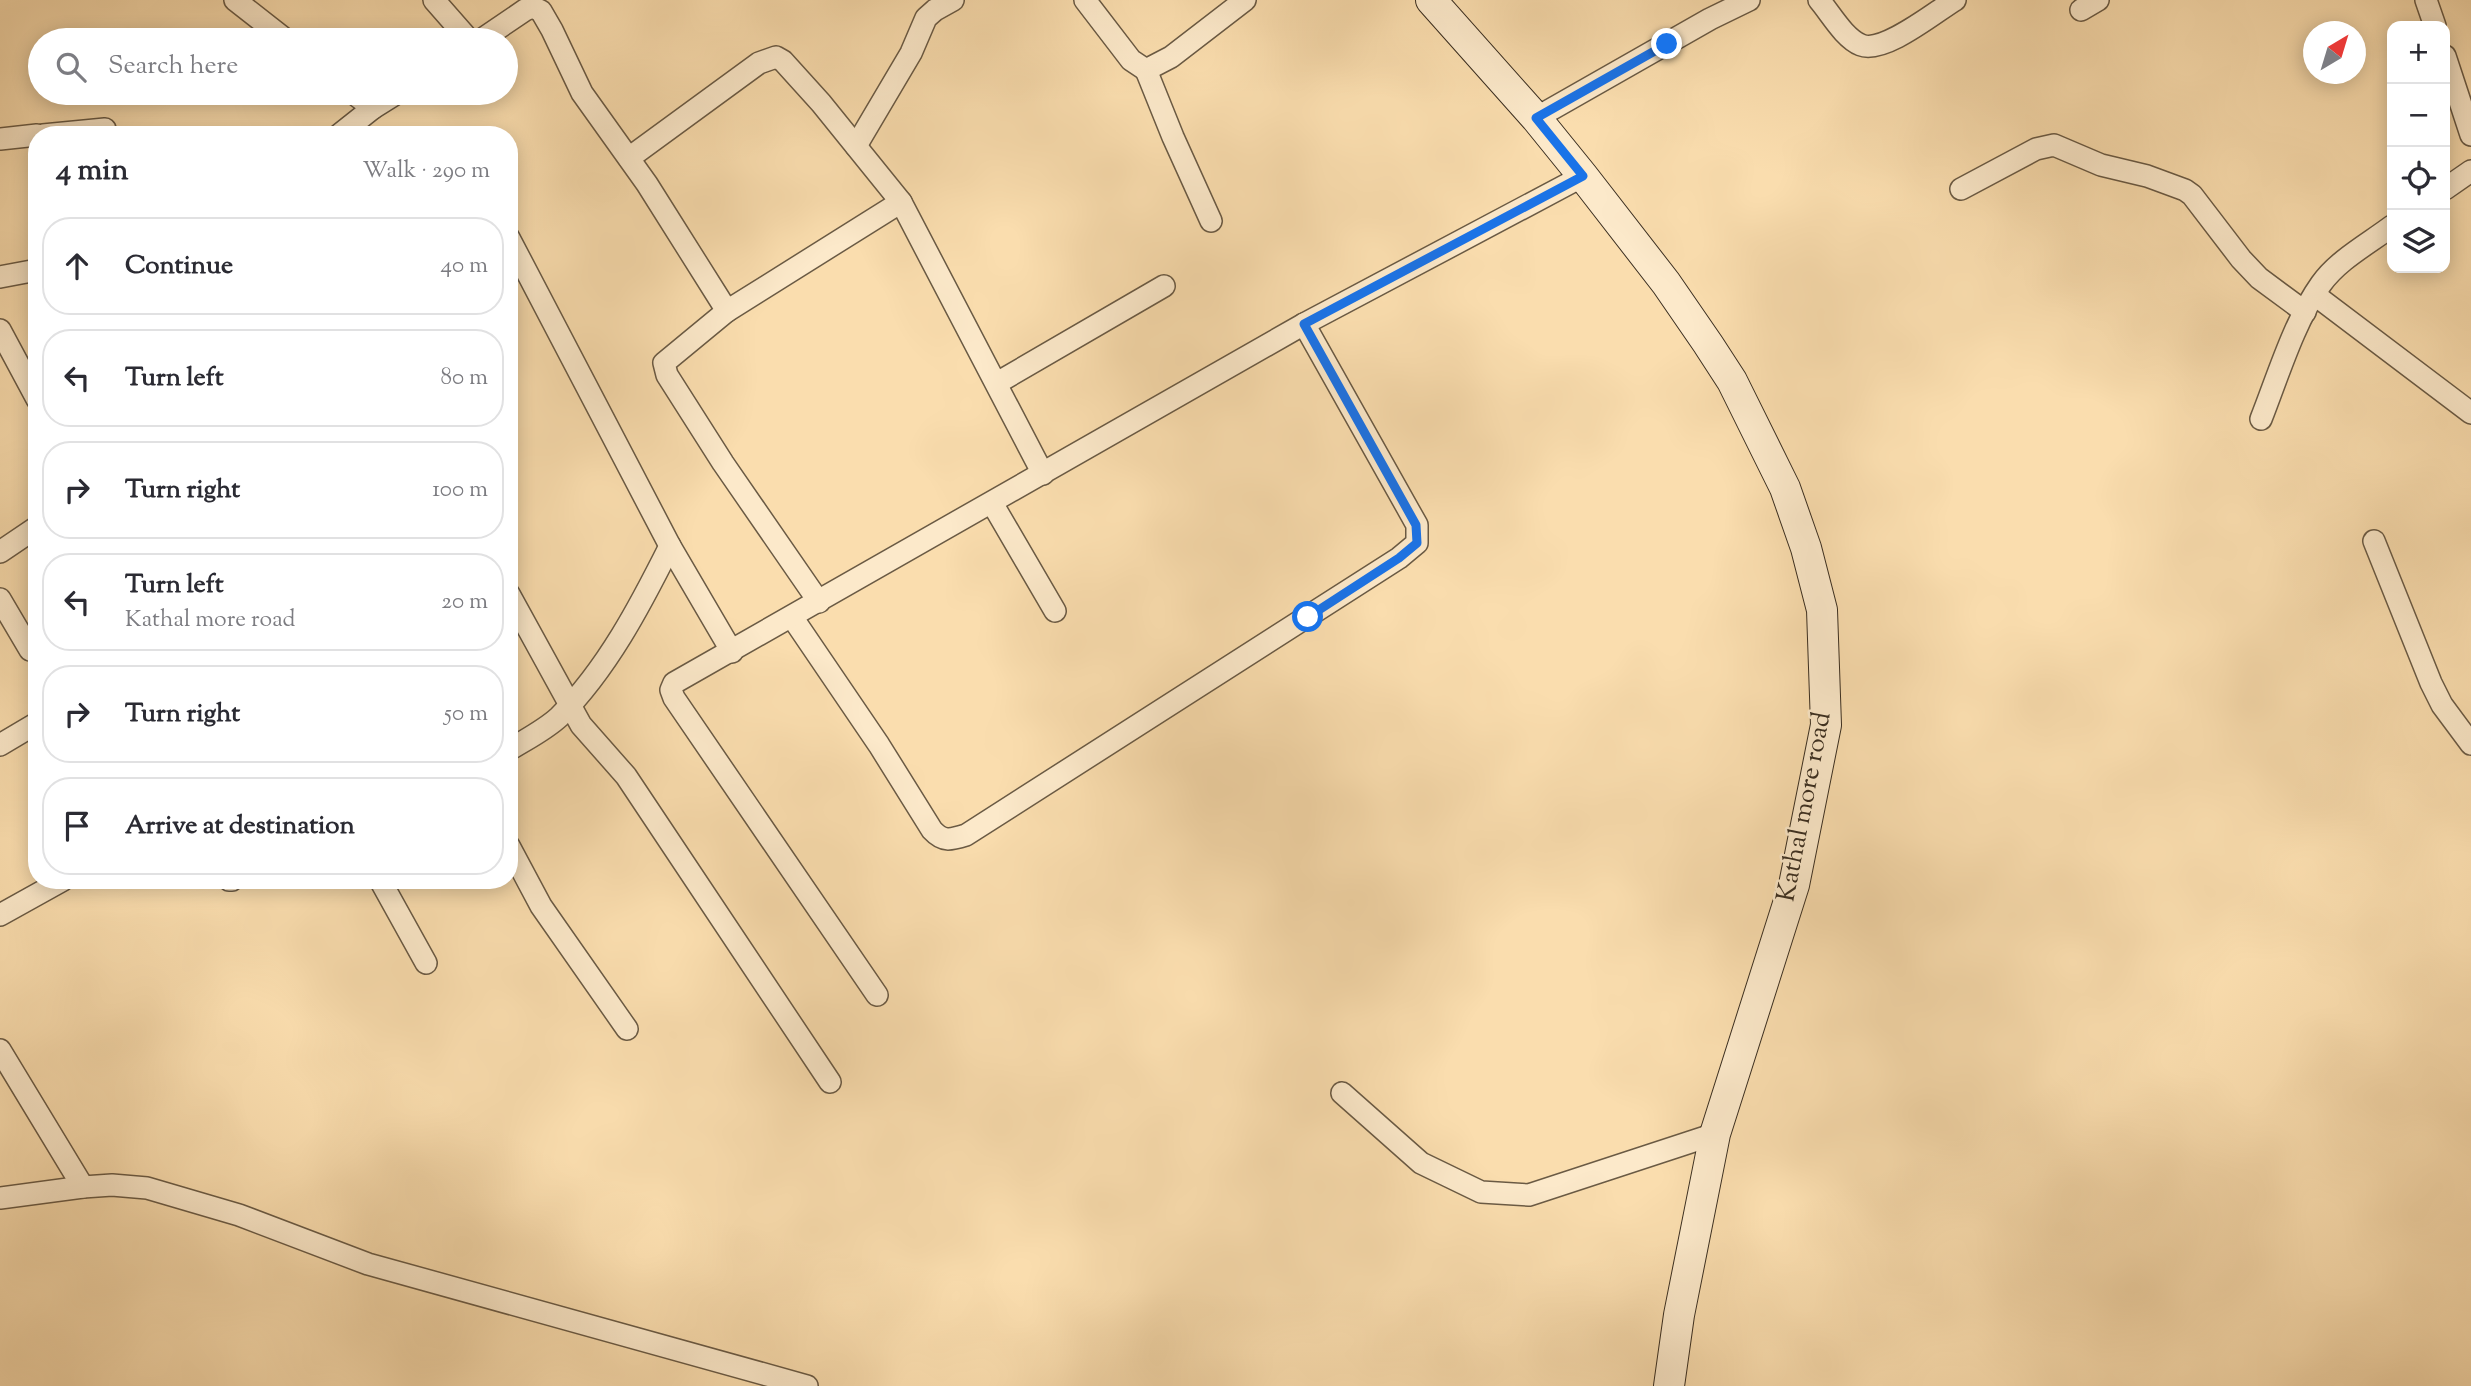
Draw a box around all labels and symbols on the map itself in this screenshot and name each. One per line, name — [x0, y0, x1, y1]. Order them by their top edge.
north arrow — [2303, 21, 2366, 84]
route end — [1651, 28, 1682, 59]
route start — [1292, 601, 1323, 632]
street label: Kathal more road — [1768, 709, 1842, 905]

